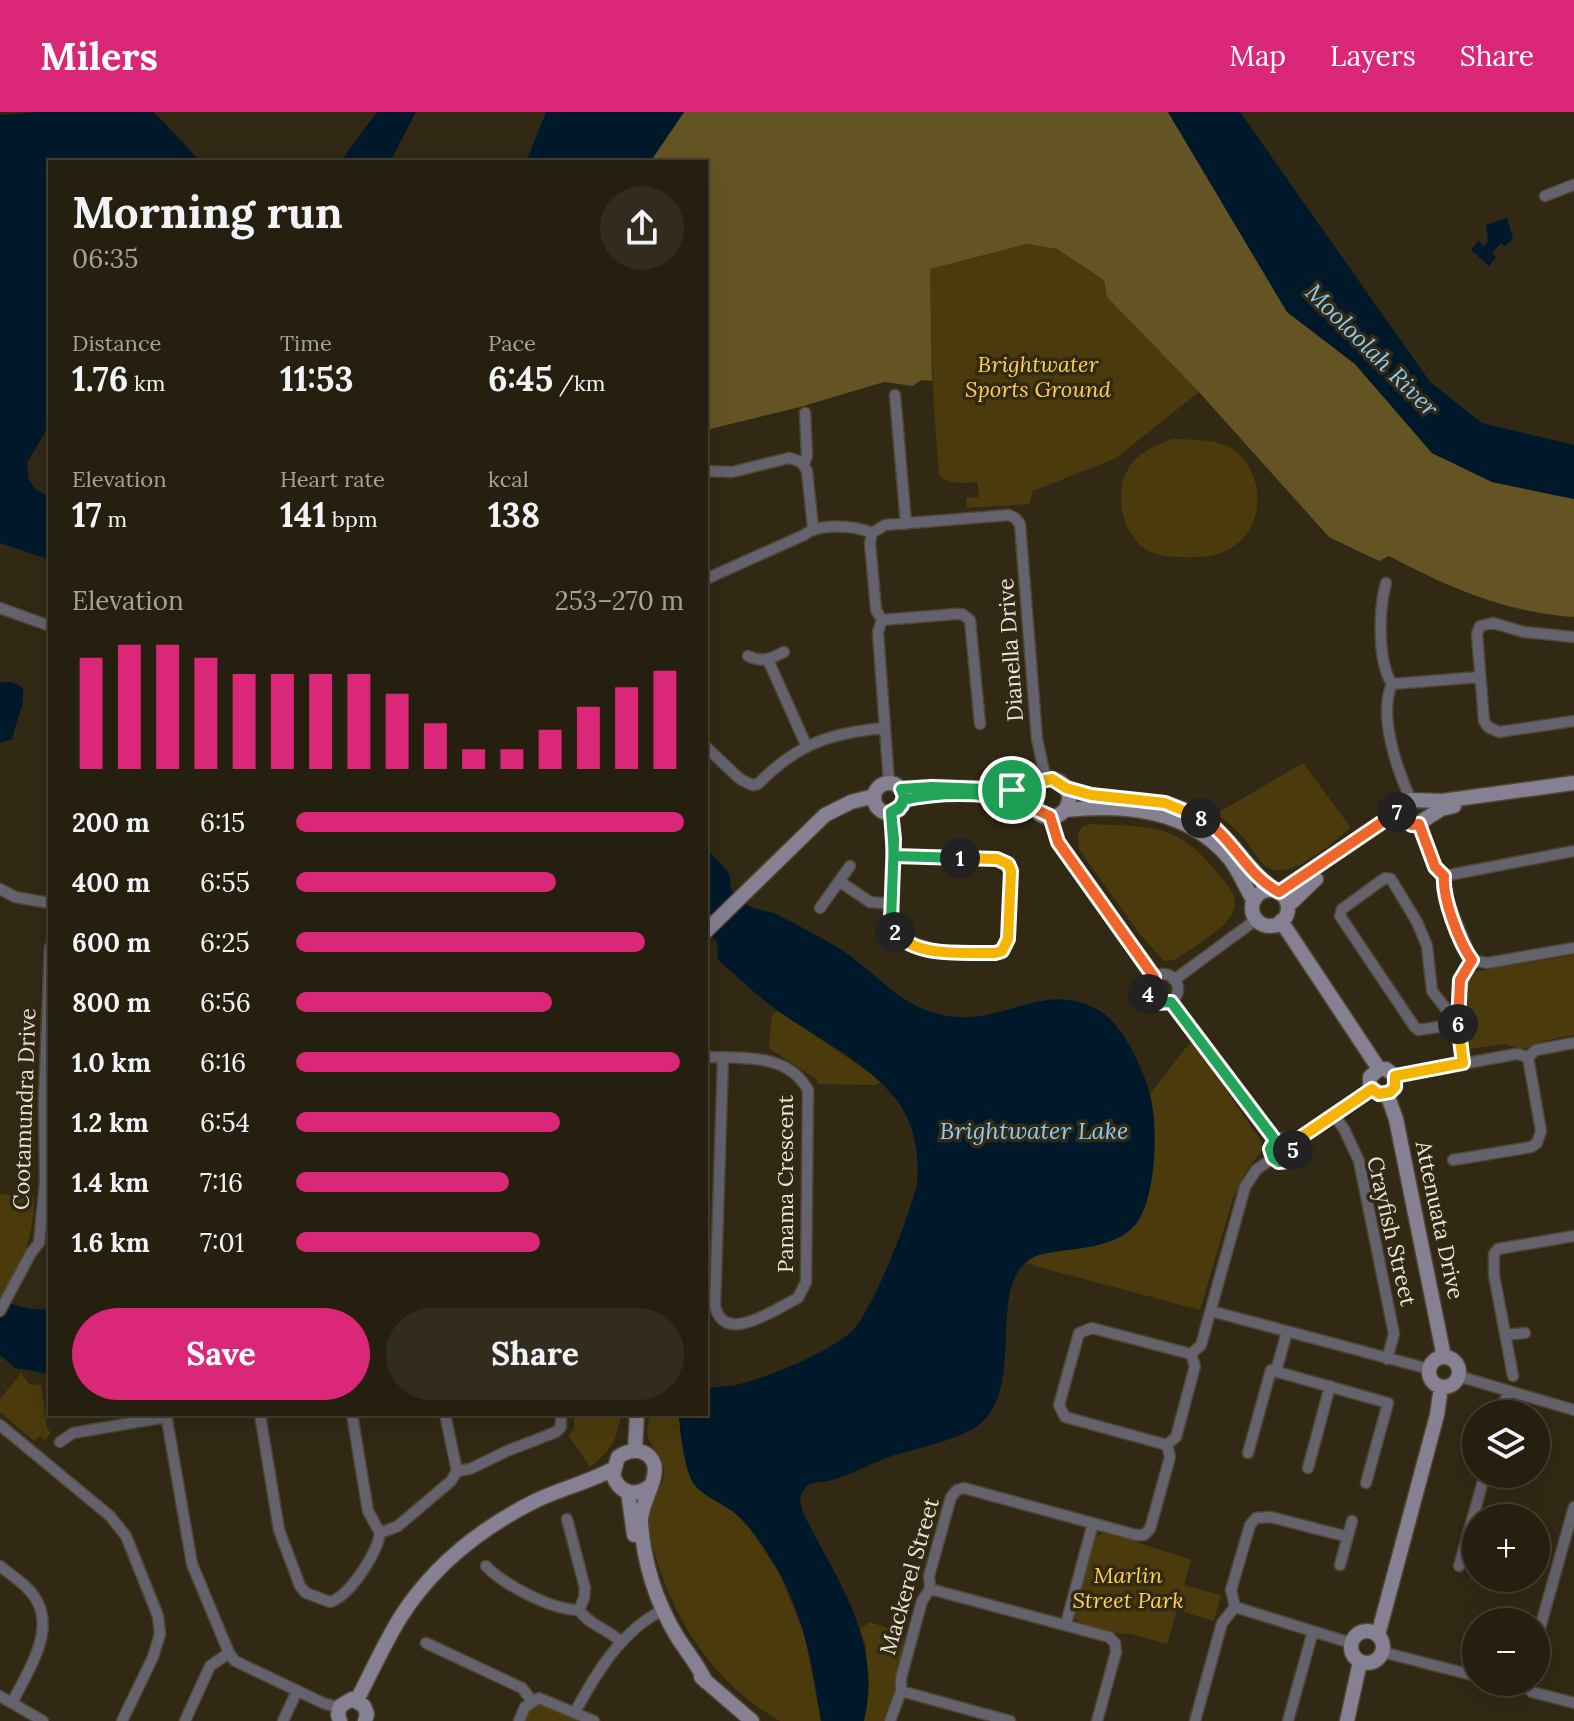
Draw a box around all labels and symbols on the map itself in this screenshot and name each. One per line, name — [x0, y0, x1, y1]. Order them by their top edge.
water label: Mooloolah River — [1299, 277, 1445, 423]
park label: Brightwater Sports Ground — [965, 350, 1112, 403]
street label: Dianella Drive — [991, 577, 1029, 722]
pin — [978, 756, 1046, 824]
pin: 7 — [1377, 792, 1417, 832]
pin: 8 — [1181, 798, 1221, 838]
pin: 1 — [940, 838, 980, 878]
pin: 2 — [875, 912, 915, 952]
pin: 4 — [1128, 974, 1168, 1014]
pin: 6 — [1438, 1004, 1478, 1044]
street label: Cootamundra Drive — [6, 1008, 42, 1210]
street label: Panama Crescent — [771, 1094, 799, 1273]
water label: Brightwater Lake — [939, 1115, 1129, 1146]
pin: 5 — [1273, 1130, 1313, 1170]
street label: Attenuata Drive — [1409, 1137, 1470, 1302]
street label: Crayfish Street — [1361, 1153, 1423, 1309]
street label: Mackerel Street — [873, 1494, 945, 1658]
park label: Marlin Street Park — [1072, 1561, 1184, 1614]

